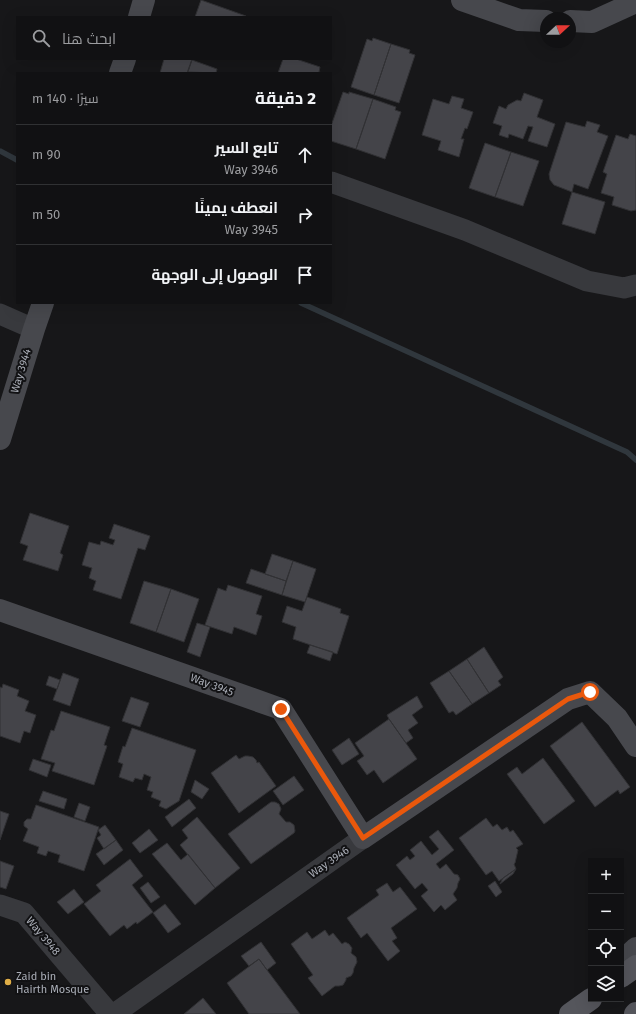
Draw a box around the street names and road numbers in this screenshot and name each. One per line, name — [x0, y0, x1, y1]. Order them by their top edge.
street label: Way 3944 — [8, 347, 34, 395]
street label: Way 3945 — [189, 671, 236, 699]
street label: Way 3946 — [307, 844, 352, 880]
street label: Way 3948 — [23, 914, 63, 958]

